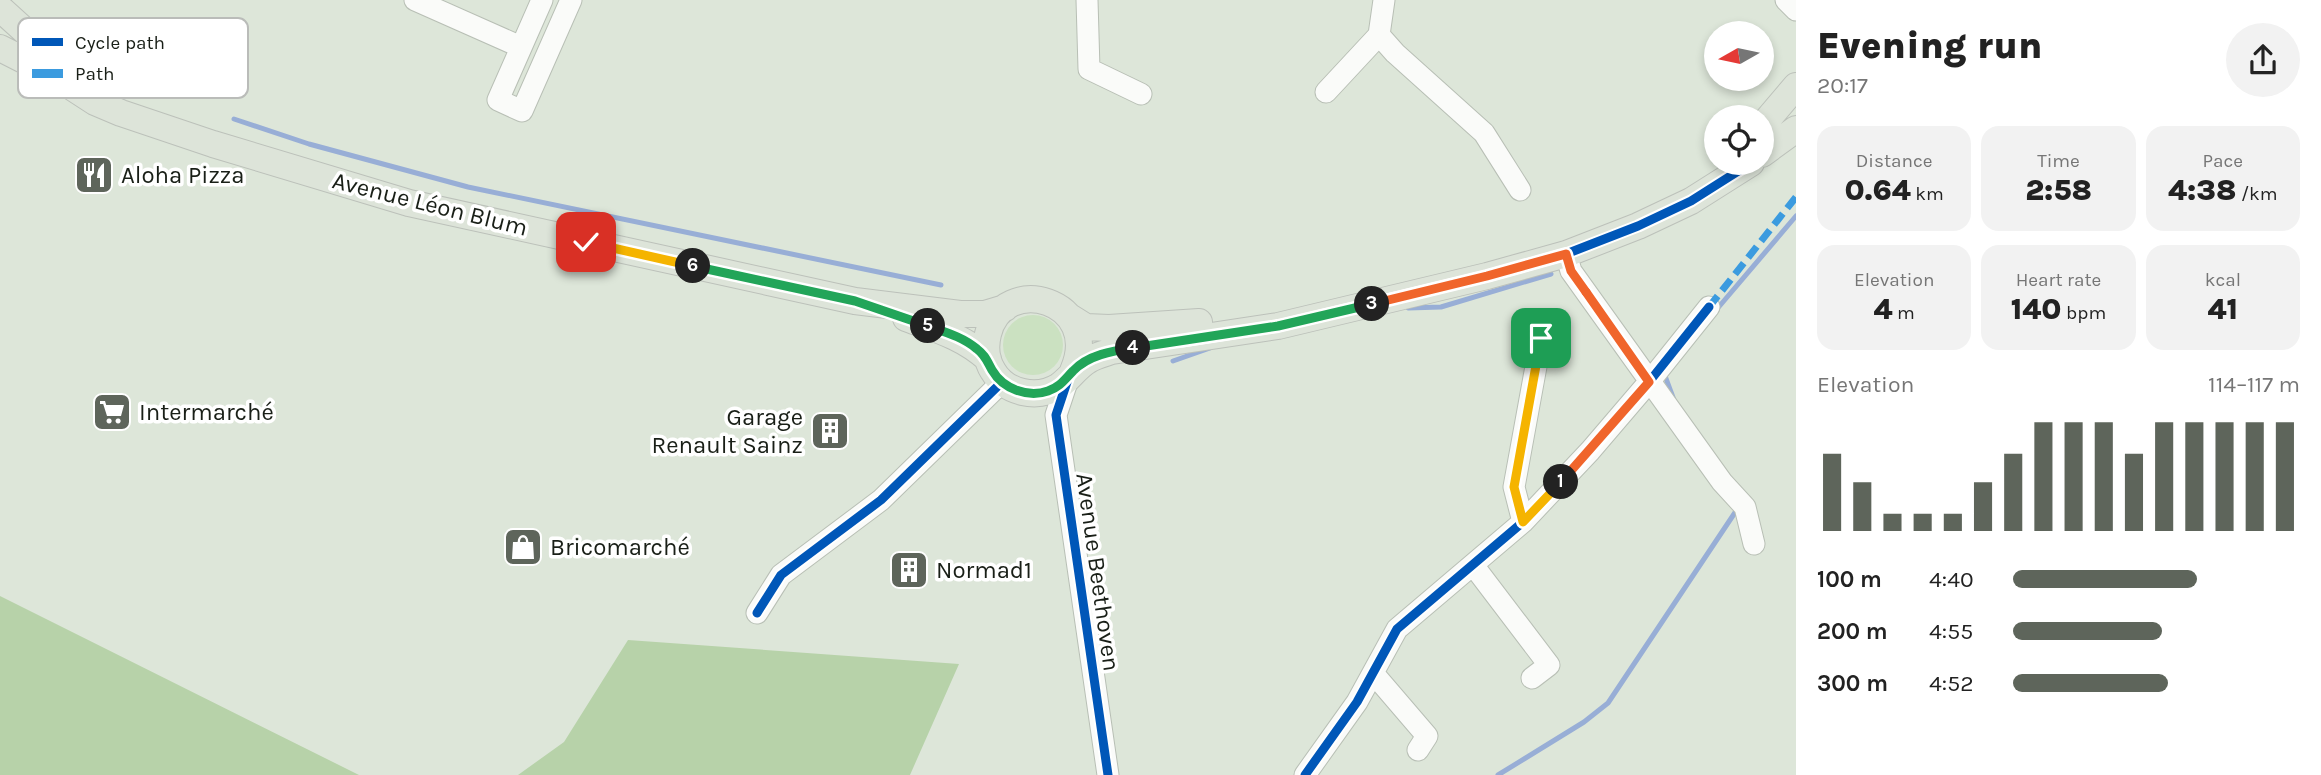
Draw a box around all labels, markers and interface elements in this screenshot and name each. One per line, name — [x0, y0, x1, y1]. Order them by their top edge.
legend — [18, 18, 248, 98]
north arrow — [1704, 21, 1774, 91]
map controls — [1704, 21, 1774, 175]
text: Evening run — [1817, 23, 2042, 68]
button: share — [2226, 23, 2300, 97]
text: Cycle path — [75, 32, 165, 54]
text: Path — [75, 63, 115, 85]
text: 20:17 — [1817, 72, 1868, 99]
button: locate — [1704, 105, 1774, 175]
text: Distance — [1856, 150, 1933, 172]
text: Time — [2037, 150, 2080, 172]
text: Pace — [2203, 150, 2243, 172]
restaurant icon: Aloha Pizza — [73, 154, 115, 196]
place label: Aloha Pizza — [121, 161, 244, 189]
street label: Avenue Léon Blum — [330, 166, 530, 242]
text: 0.64 — [1845, 172, 1911, 208]
text: 2:58 — [2025, 172, 2092, 208]
text: 4:38 — [2168, 172, 2236, 208]
text: km — [1911, 183, 1944, 205]
text: /km — [2236, 183, 2278, 205]
pin — [556, 212, 616, 272]
icon: check — [567, 223, 605, 261]
pin: 6 — [676, 248, 710, 284]
text: 6 — [687, 254, 698, 276]
text: Elevation — [1854, 269, 1934, 291]
text: Heart rate — [2016, 269, 2101, 291]
text: kcal — [2205, 269, 2241, 291]
pin: 3 — [1354, 286, 1390, 322]
text: 4 — [1874, 291, 1893, 327]
text: 140 — [2011, 291, 2062, 327]
text: 41 — [2208, 291, 2238, 327]
text: 3 — [1366, 292, 1377, 314]
text: m — [1893, 302, 1915, 324]
text: bpm — [2062, 302, 2106, 324]
pin: 5 — [911, 308, 946, 344]
pin — [1511, 308, 1571, 368]
text: 5 — [922, 314, 933, 336]
icon: arrive — [1522, 319, 1560, 357]
pin: 4 — [1116, 330, 1150, 366]
text: 4 — [1127, 336, 1138, 358]
text: Elevation — [1817, 371, 1914, 398]
text: 114–117 m — [2208, 371, 2300, 398]
supermarket icon: Intermarché — [91, 391, 133, 433]
place label: Intermarché — [139, 398, 274, 426]
place label: Garage Renault Sainz — [652, 403, 803, 459]
building icon: Garage Renault Sainz — [809, 410, 851, 452]
pin: 1 — [1544, 464, 1578, 500]
text: 1 — [1557, 470, 1564, 492]
street label: Avenue Beethoven — [1070, 471, 1126, 673]
shop icon: Bricomarché — [502, 526, 544, 568]
place label: Bricomarché — [550, 533, 690, 561]
building icon: Normad1 — [888, 549, 930, 591]
place label: Normad1 — [936, 556, 1032, 584]
text: 100 m — [1817, 566, 1882, 593]
text: 4:40 — [1929, 566, 1974, 593]
text: 200 m — [1817, 618, 1888, 645]
text: 4:55 — [1929, 618, 1973, 645]
text: 300 m — [1817, 670, 1888, 697]
text: 4:52 — [1929, 670, 1973, 697]

